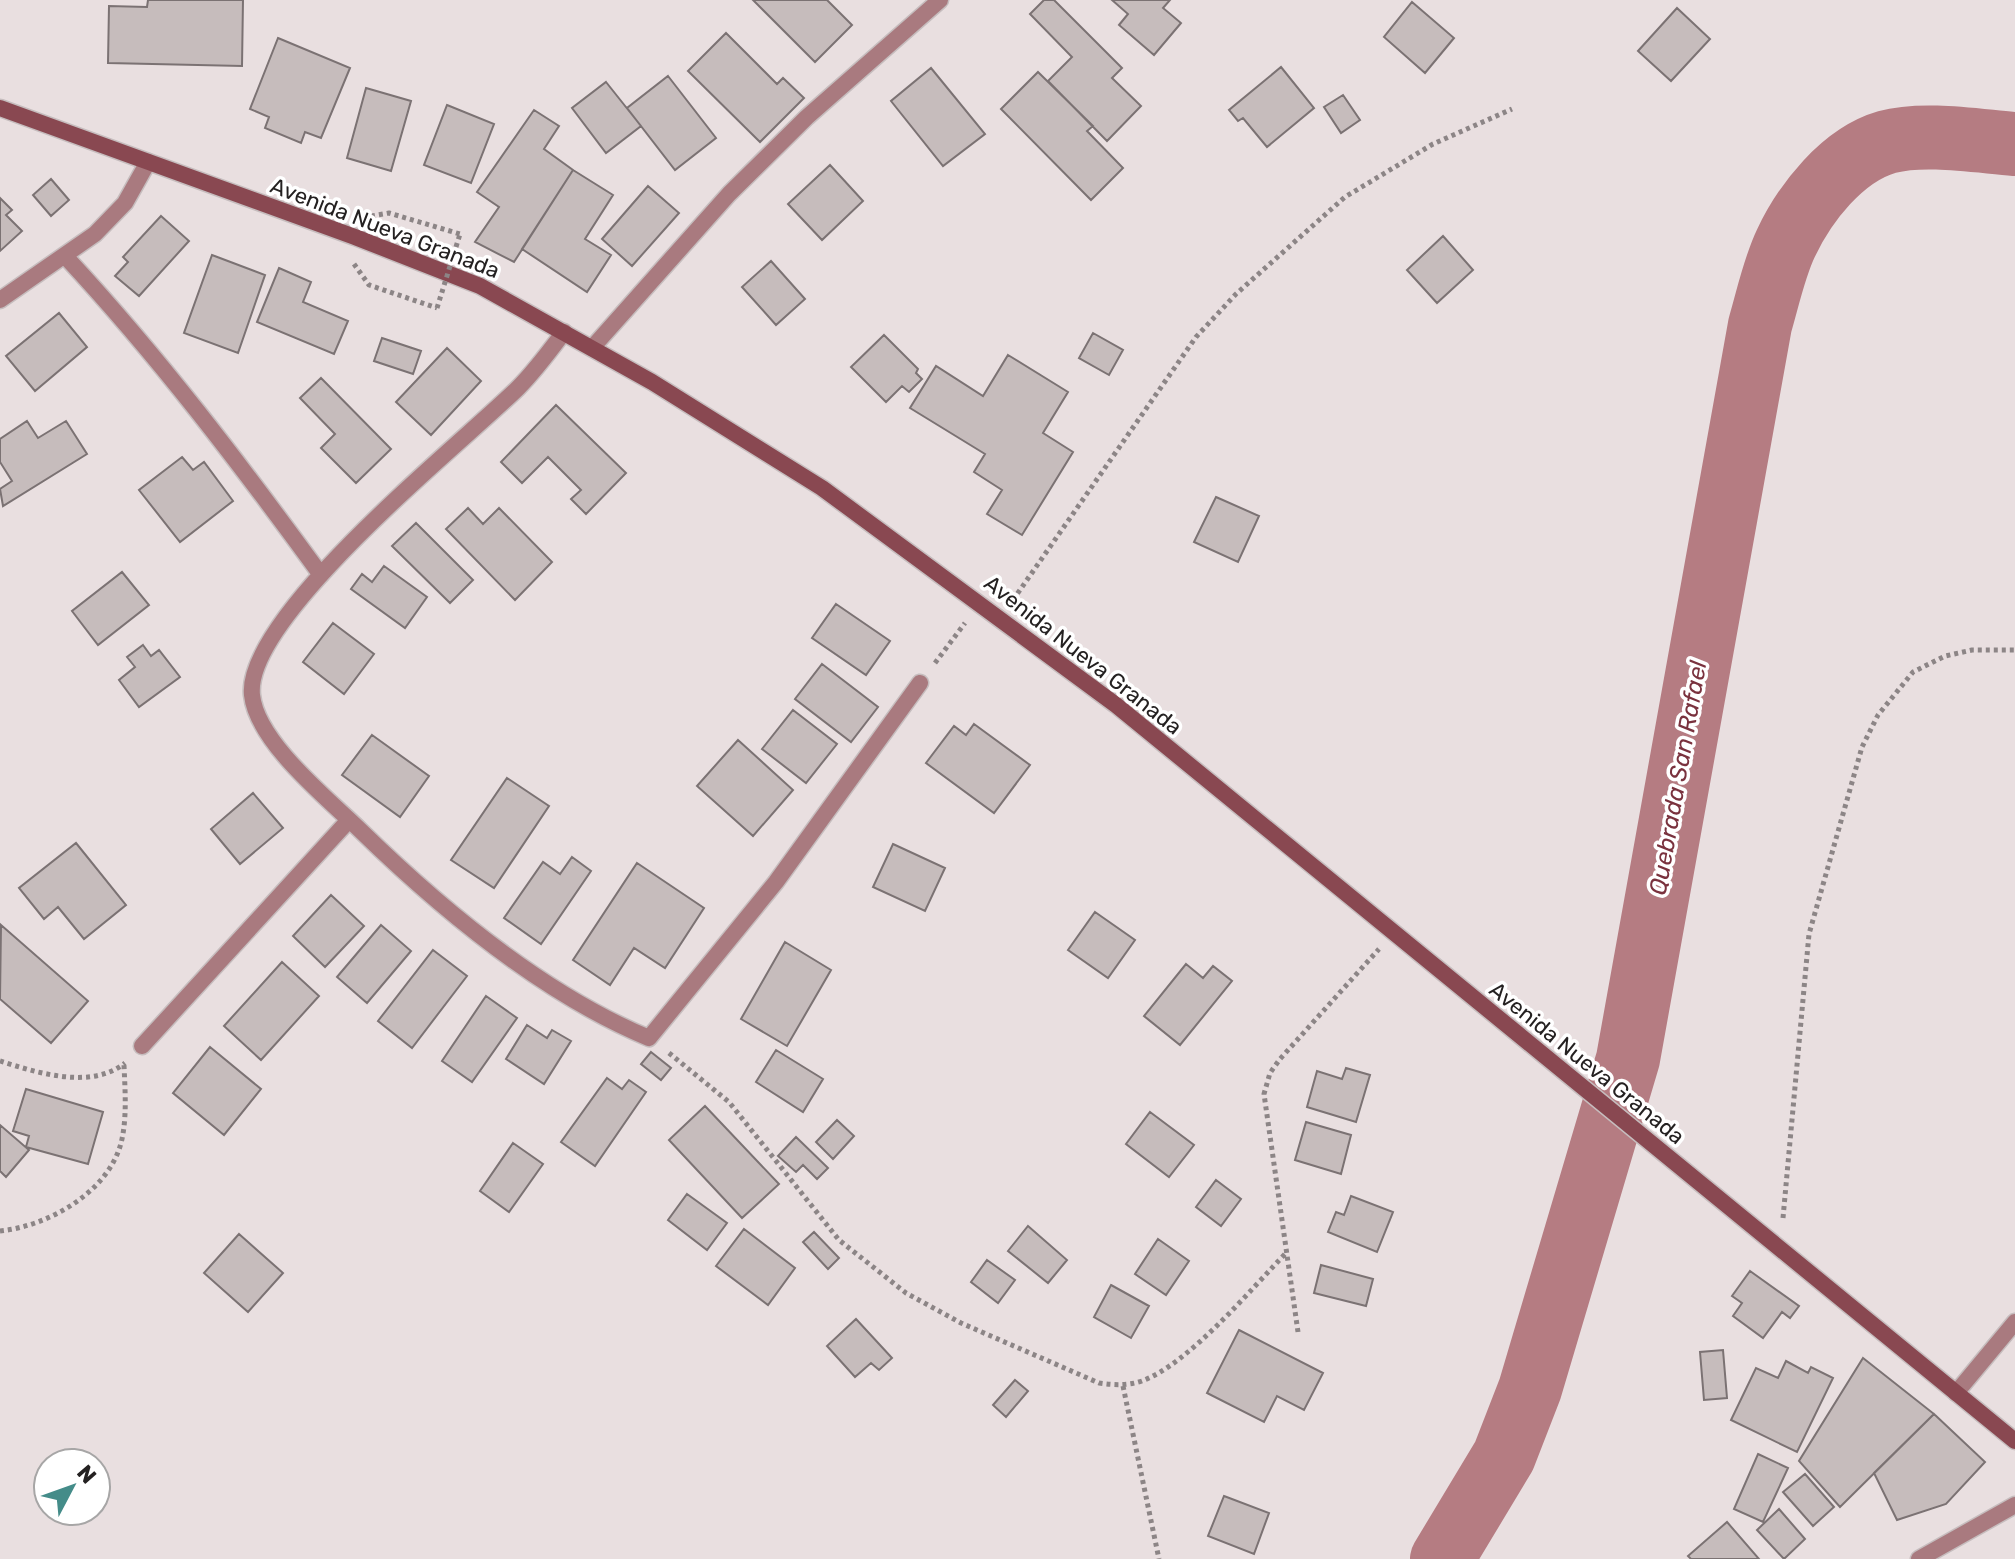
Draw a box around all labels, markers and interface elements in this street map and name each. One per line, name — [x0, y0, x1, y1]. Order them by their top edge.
street label: Avenida Nueva Granada — [267, 172, 503, 284]
street label: Avenida Nueva Granada — [979, 569, 1187, 741]
water label: Quebrada San Rafael — [1644, 657, 1713, 897]
street label: Avenida Nueva Granada — [1484, 976, 1690, 1150]
north arrow — [32, 1447, 112, 1527]
text: N — [71, 1459, 102, 1489]

